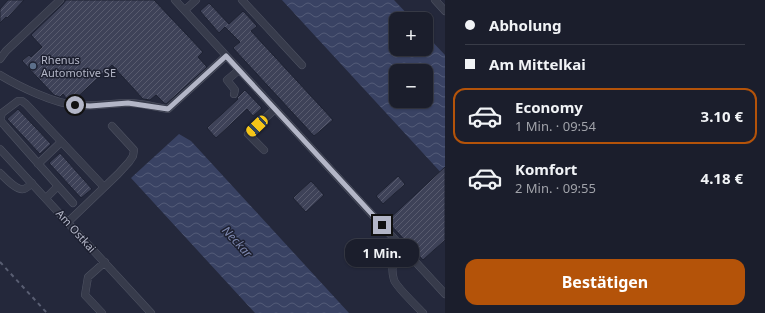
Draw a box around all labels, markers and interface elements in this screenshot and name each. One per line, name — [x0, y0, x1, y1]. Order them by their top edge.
map controls — [389, 12, 433, 108]
button: + — [389, 12, 433, 56]
text: Abholung — [489, 15, 561, 35]
place label: Rhenus Automotive SE — [41, 52, 116, 80]
text: Am Mittelkai — [489, 54, 586, 74]
marker: Rhenus Automotive SE — [28, 61, 38, 71]
button: − — [389, 64, 433, 108]
route start — [66, 96, 84, 114]
text: Economy — [515, 97, 583, 117]
icon: car — [467, 98, 503, 134]
text: 3.10 € — [701, 106, 743, 126]
car — [244, 113, 270, 139]
text: 1 Min. · 09:54 — [515, 117, 596, 135]
text: Komfort — [515, 159, 577, 179]
icon: car — [467, 160, 503, 196]
text: 4.18 € — [701, 168, 743, 188]
text: 2 Min. · 09:55 — [515, 179, 596, 197]
street label: Am Ostkai — [53, 206, 100, 255]
route end — [373, 216, 391, 234]
water label: Neckar — [218, 222, 257, 262]
callout: 1 Min. — [345, 239, 419, 267]
text: 1 Min. — [362, 244, 402, 262]
button: Bestätigen — [465, 259, 745, 305]

